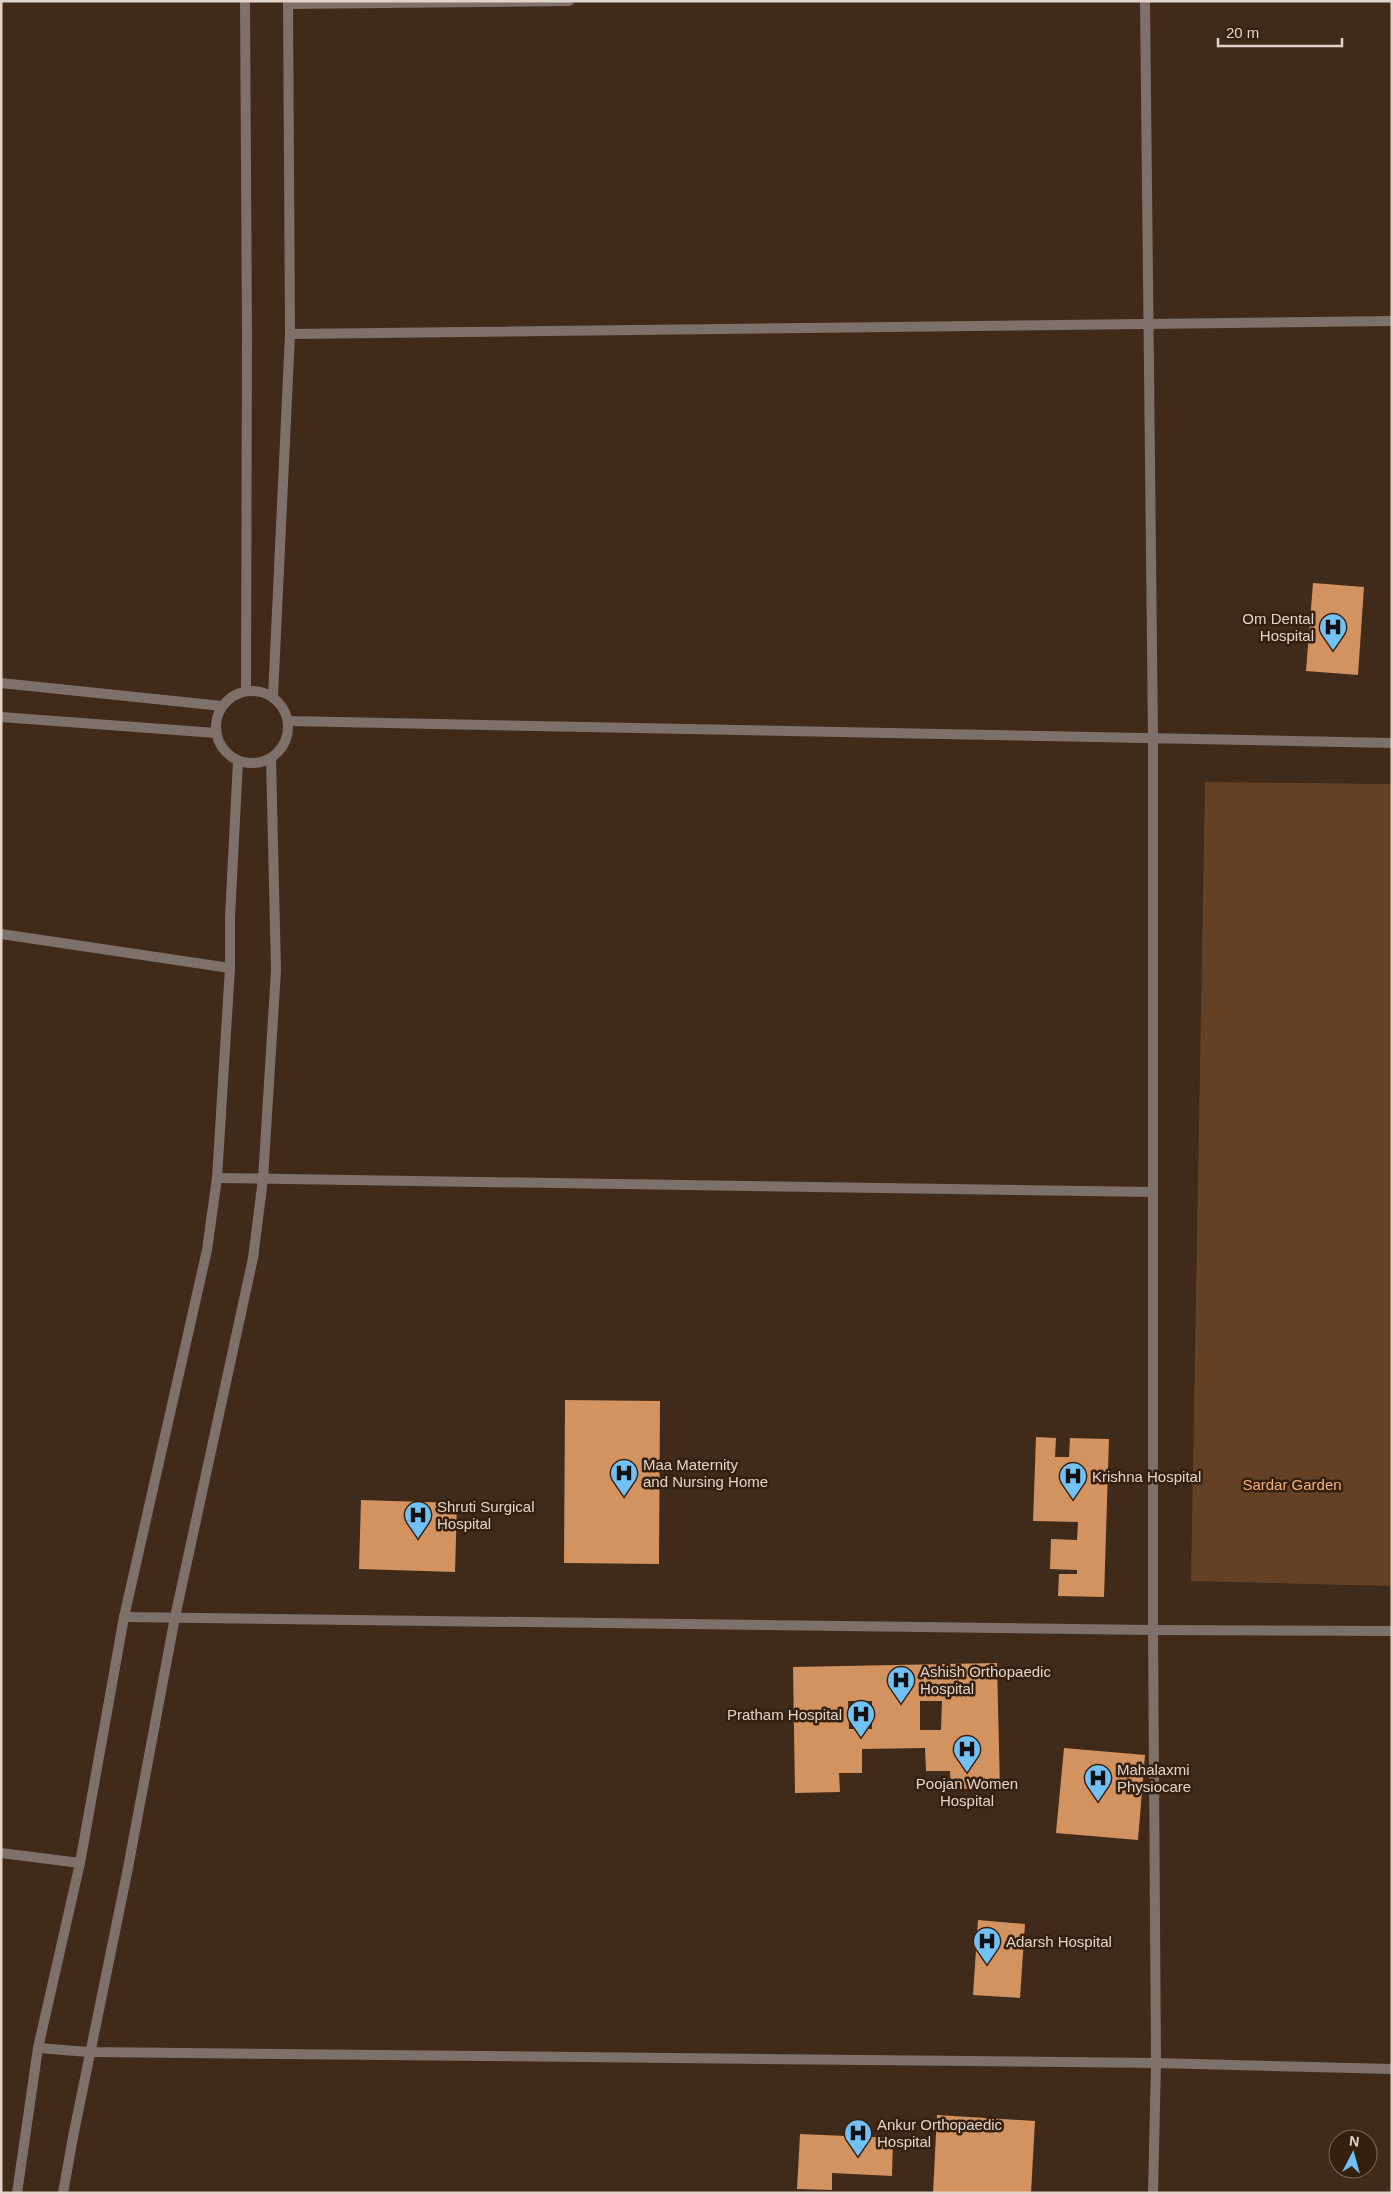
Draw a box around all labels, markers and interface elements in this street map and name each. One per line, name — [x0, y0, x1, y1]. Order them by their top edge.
scale bar — [1218, 15, 1342, 47]
text: 20 m — [1226, 24, 1259, 41]
place label: Om Dental Hospital — [1242, 610, 1314, 644]
hospital icon: Om Dental Hospital — [1318, 612, 1348, 651]
place label: Maa Maternity and Nursing Home — [643, 1456, 768, 1490]
hospital icon: Maa Maternity and Nursing Home — [609, 1458, 639, 1497]
hospital icon: Krishna Hospital — [1058, 1461, 1088, 1500]
place label: Krishna Hospital — [1092, 1468, 1201, 1485]
park label: Sardar Garden — [1242, 1476, 1342, 1493]
place label: Shruti Surgical Hospital — [437, 1498, 535, 1532]
hospital icon: Shruti Surgical Hospital — [403, 1500, 433, 1539]
place label: Ashish Orthopaedic Hospital — [920, 1663, 1051, 1697]
hospital icon: Ashish Orthopaedic Hospital — [886, 1665, 916, 1704]
hospital icon: Pratham Hospital — [846, 1699, 876, 1738]
place label: Pratham Hospital — [727, 1706, 842, 1723]
hospital icon: Poojan Women Hospital — [952, 1734, 982, 1773]
place label: Mahalaxmi Physiocare — [1117, 1761, 1191, 1795]
hospital icon: Mahalaxmi Physiocare — [1083, 1763, 1113, 1802]
place label: Poojan Women Hospital — [916, 1775, 1018, 1809]
hospital icon: Adarsh Hospital — [972, 1926, 1002, 1965]
place label: Adarsh Hospital — [1006, 1933, 1112, 1950]
place label: Ankur Orthopaedic Hospital — [877, 2116, 1003, 2150]
hospital icon: Ankur Orthopaedic Hospital — [843, 2118, 873, 2157]
north arrow — [1328, 2129, 1378, 2179]
text: N — [1348, 2133, 1360, 2150]

